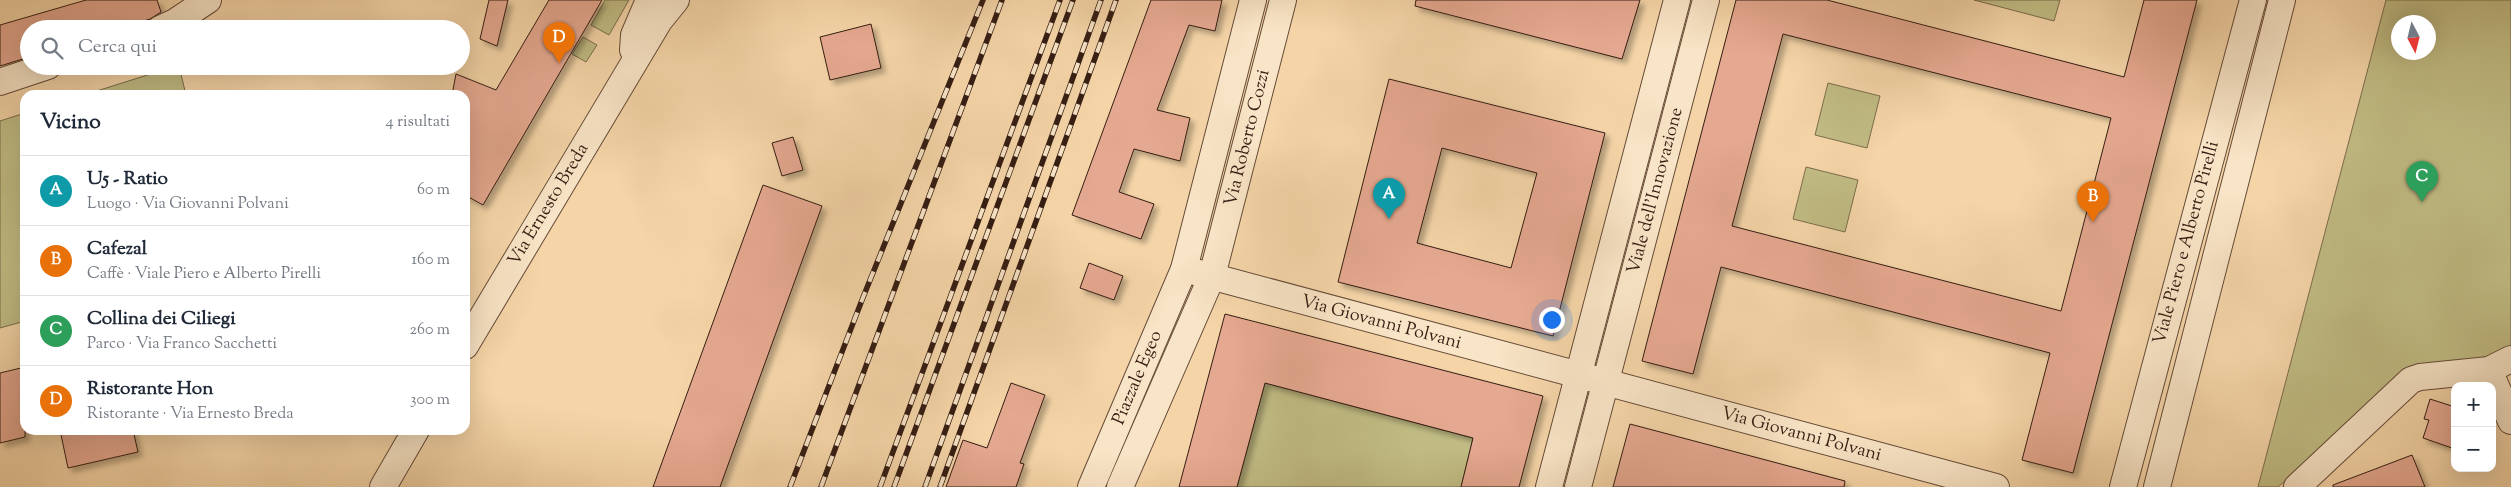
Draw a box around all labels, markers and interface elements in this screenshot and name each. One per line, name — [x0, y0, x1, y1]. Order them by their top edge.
north arrow — [2391, 15, 2436, 60]
search box — [20, 20, 470, 75]
pin: D — [543, 22, 575, 63]
icon: search — [38, 34, 66, 62]
text: Cerca qui — [78, 34, 157, 61]
street label: Via Roberto Cozzi — [1218, 67, 1278, 209]
street label: Viale dell'Innovazione — [1621, 105, 1691, 277]
text: Vicino — [40, 108, 101, 138]
text: 4 risultati — [385, 111, 450, 134]
street label: Viale Piero e Alberto Pirelli — [2147, 138, 2227, 348]
street label: Via Ernesto Breda — [502, 139, 596, 271]
pin: C — [2406, 161, 2438, 202]
text: U5 - Ratio — [87, 166, 168, 193]
pin: A — [1373, 178, 1405, 219]
text: A — [50, 179, 63, 202]
text: 60 m — [417, 179, 450, 202]
pin: B — [2077, 181, 2109, 222]
text: Luogo · Via Giovanni Polvani — [87, 193, 289, 216]
text: Cafezal — [87, 236, 147, 263]
text: B — [51, 249, 61, 272]
text: 160 m — [412, 249, 450, 272]
text: Caffè · Viale Piero e Alberto Pirelli — [87, 263, 321, 286]
street label: Via Giovanni Polvani — [1298, 289, 1464, 357]
text: Collina dei Ciliegi — [87, 306, 236, 333]
your location — [1539, 307, 1565, 333]
text: C — [50, 319, 62, 342]
text: 260 m — [409, 319, 450, 342]
street label: Piazzale Egeo — [1106, 327, 1170, 429]
text: Parco · Via Franco Sacchetti — [87, 333, 277, 356]
text: Ristorante Hon — [87, 376, 213, 403]
map controls — [2451, 382, 2496, 472]
button: + — [2451, 382, 2496, 427]
text: D — [50, 389, 62, 412]
text: 300 m — [410, 389, 450, 412]
street label: Via Giovanni Polvani — [1718, 401, 1884, 469]
text: Ristorante · Via Ernesto Breda — [87, 403, 294, 426]
button: − — [2451, 427, 2496, 472]

